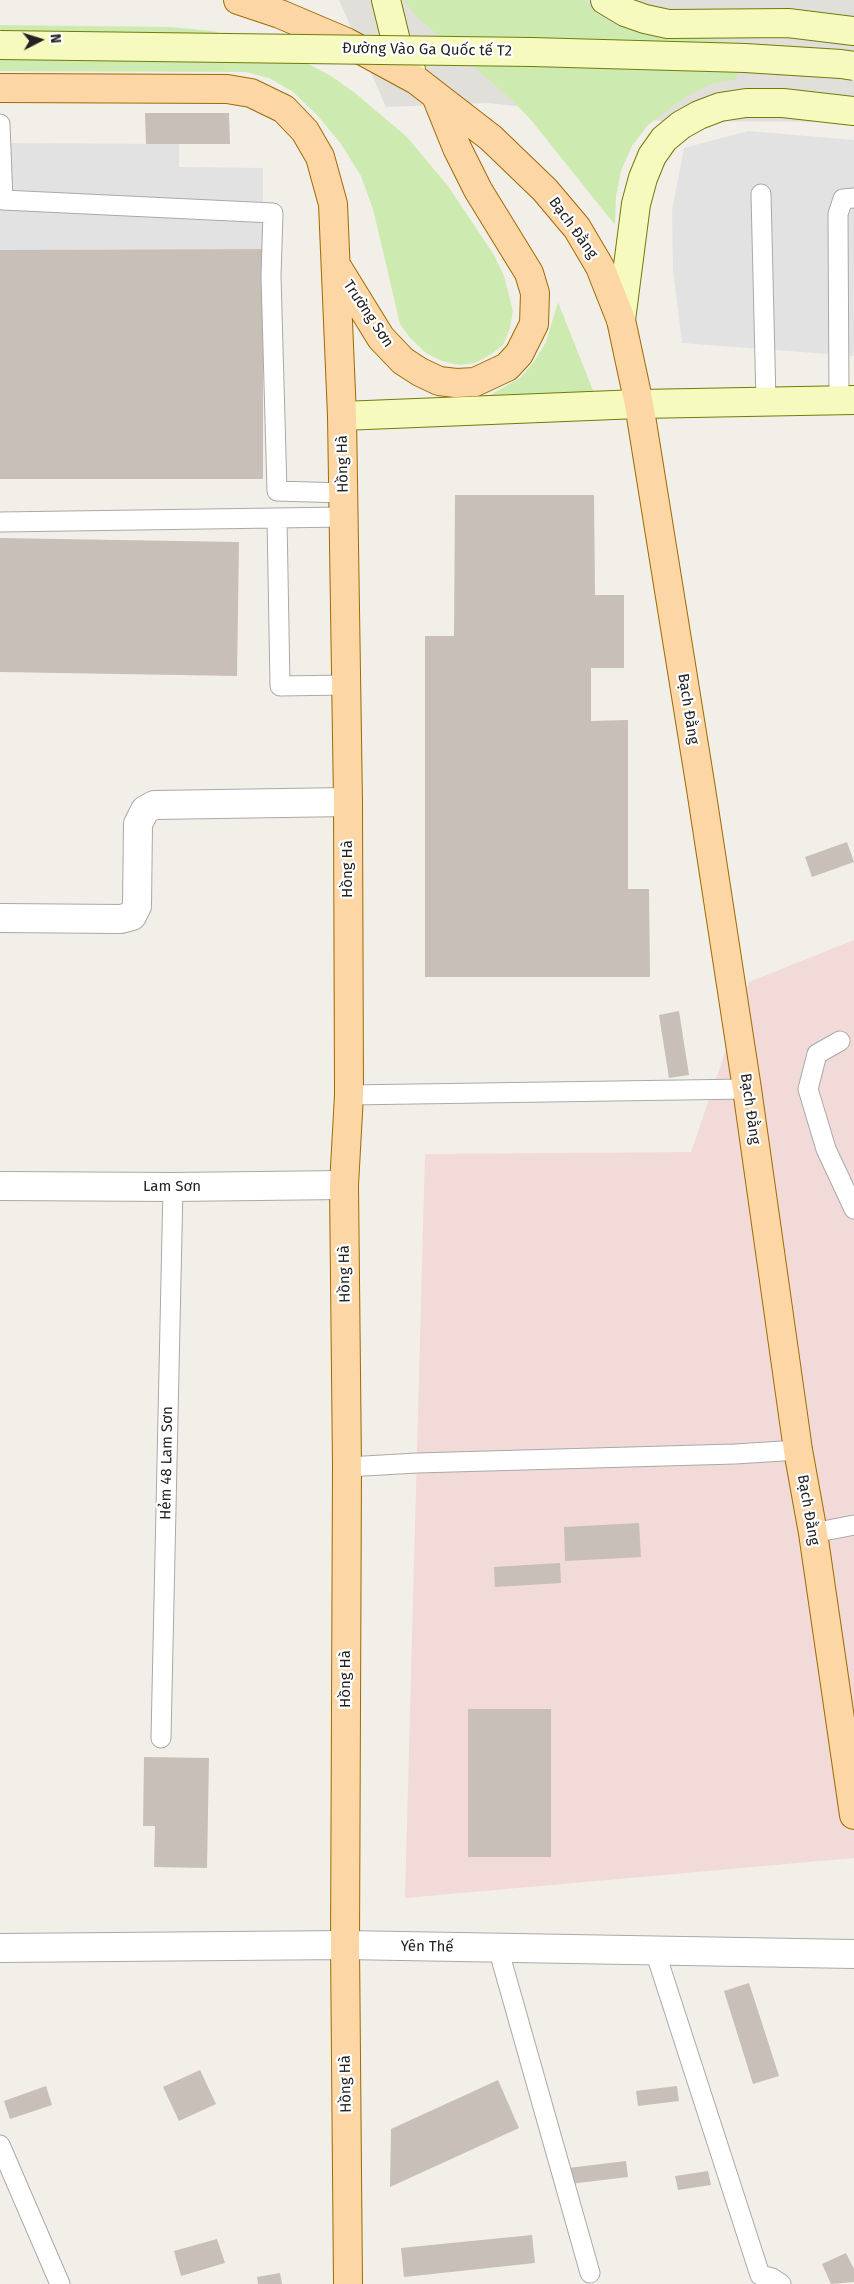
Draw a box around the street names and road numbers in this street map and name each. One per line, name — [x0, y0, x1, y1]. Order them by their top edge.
street label: Đường Vào Ga Quốc tế T2 — [342, 40, 512, 60]
street label: Bạch Đằng — [545, 194, 601, 262]
street label: Trường Sơn — [339, 277, 397, 351]
street label: Hồng Hà — [333, 435, 353, 493]
street label: Bạch Đằng — [674, 672, 702, 746]
street label: Hồng Hà — [339, 840, 357, 898]
street label: Bạch Đằng — [736, 1072, 764, 1146]
street label: Lam Sơn — [143, 1178, 201, 1196]
street label: Hồng Hà — [335, 1245, 355, 1303]
street label: Hẻm 48 Lam Sơn — [157, 1406, 177, 1520]
street label: Bạch Đằng — [793, 1473, 823, 1547]
street label: Hồng Hà — [337, 1650, 355, 1708]
street label: Yên Thế — [400, 1938, 454, 1956]
street label: Hồng Hà — [336, 2055, 356, 2113]

